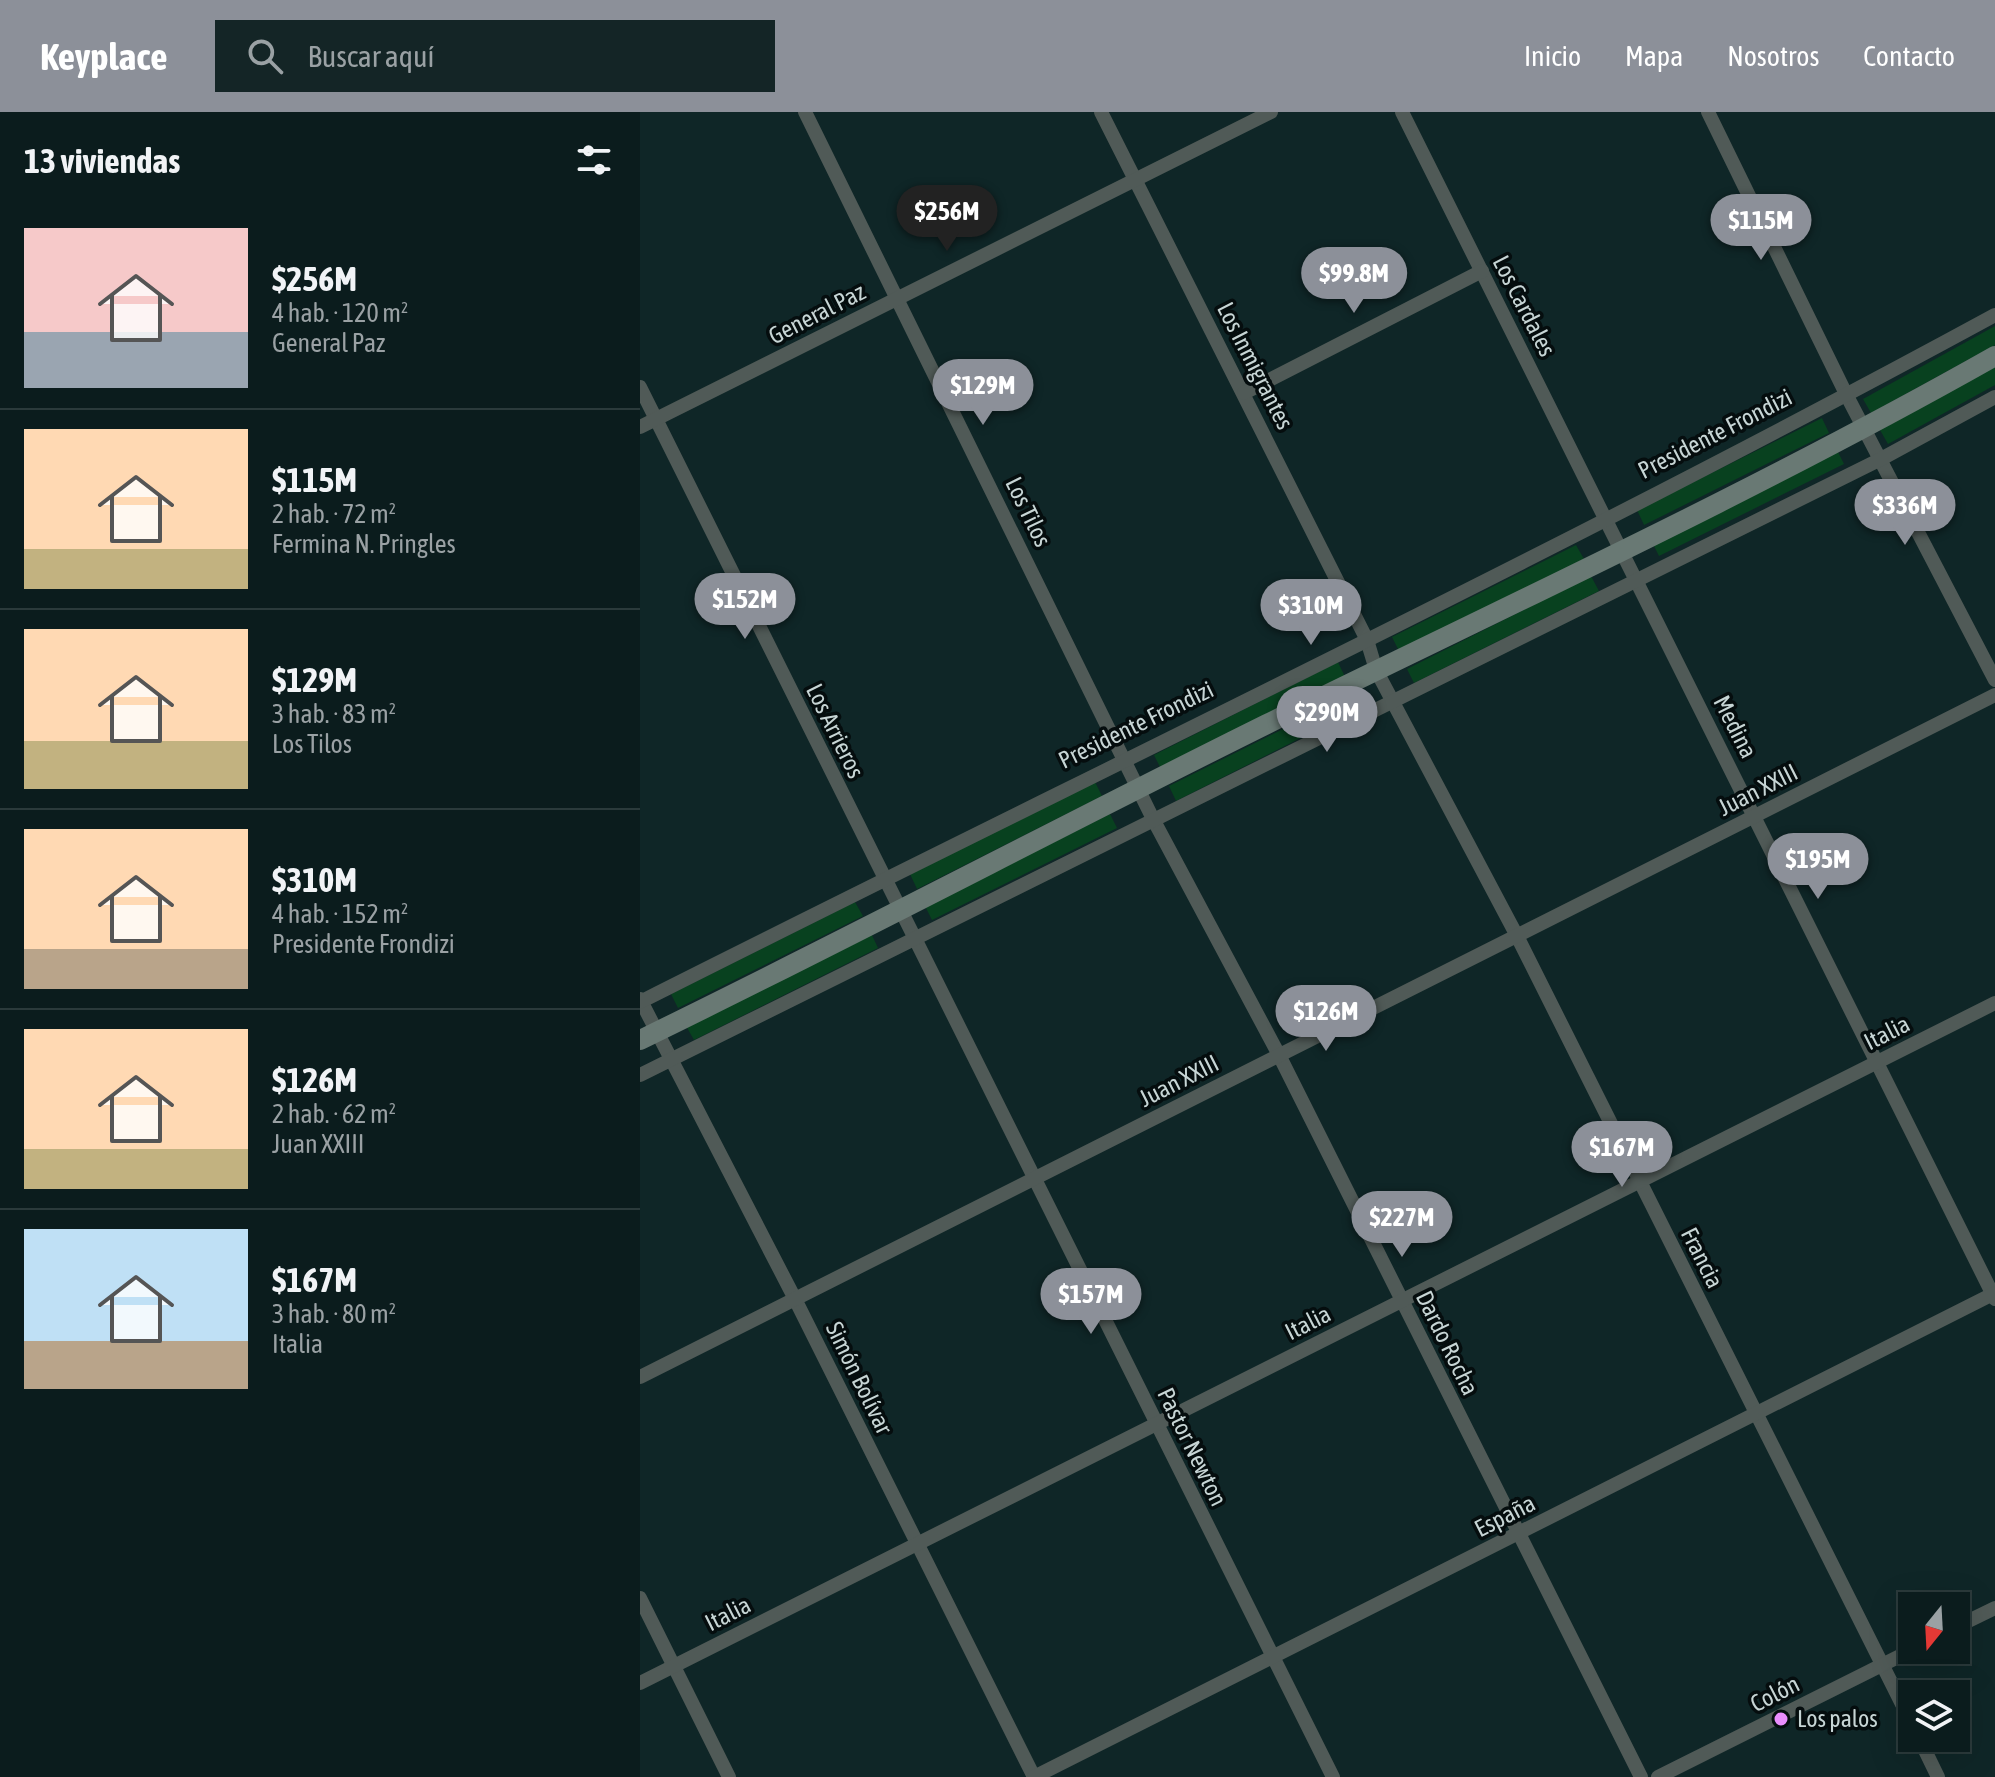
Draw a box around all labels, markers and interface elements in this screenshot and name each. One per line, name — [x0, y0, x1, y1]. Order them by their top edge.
search box — [215, 20, 775, 92]
icon: search — [243, 34, 287, 78]
text: Keyplace — [40, 35, 167, 78]
text: Buscar aquí — [307, 39, 434, 73]
text: Inicio — [1524, 40, 1581, 72]
text: Mapa — [1625, 40, 1683, 72]
text: Nosotros — [1727, 40, 1819, 72]
text: Contacto — [1863, 40, 1955, 72]
icon: filters — [572, 138, 616, 182]
text: 13 viviendas — [24, 141, 180, 180]
pin: $256M — [891, 185, 1003, 253]
pin: $115M — [1705, 194, 1817, 262]
text: $256M — [914, 196, 980, 226]
text: $115M — [1728, 205, 1794, 235]
pin: $99.8M — [1289, 247, 1419, 315]
street label: Los Cardales — [1488, 251, 1561, 361]
text: $99.8M — [1319, 258, 1389, 288]
text: $256M — [272, 259, 357, 298]
icon: home — [88, 260, 184, 356]
street label: General Paz — [764, 278, 870, 349]
text: 4 hab. · 120 m² — [272, 298, 408, 328]
street label: Los Inmigrantes — [1212, 298, 1299, 434]
text: General Paz — [272, 328, 385, 358]
pin: $129M — [927, 359, 1039, 427]
text: $129M — [950, 370, 1016, 400]
street label: Presidente Frondizi — [1633, 383, 1796, 484]
text: $115M — [272, 460, 357, 499]
icon: home — [88, 461, 184, 557]
street label: Los Tilos — [1000, 473, 1057, 551]
pin: $336M — [1849, 479, 1961, 547]
text: $336M — [1872, 490, 1938, 520]
text: 2 hab. · 72 m² — [272, 499, 396, 529]
text: Fermina N. Pringles — [272, 529, 456, 559]
pin: $152M — [689, 573, 801, 641]
pin: $310M — [1255, 579, 1367, 647]
text: $152M — [712, 584, 778, 614]
text: $310M — [1278, 590, 1344, 620]
text: $129M — [272, 660, 357, 699]
icon: home — [88, 661, 184, 757]
street label: Presidente Frondizi — [1054, 675, 1218, 774]
street label: Los Arrieros — [801, 679, 870, 782]
pin: $290M — [1271, 686, 1383, 754]
street label: Medina — [1708, 691, 1763, 763]
text: $290M — [1294, 697, 1360, 727]
text: 3 hab. · 83 m² — [272, 699, 396, 729]
text: Los Tilos — [272, 729, 352, 759]
street label: Juan XXIII — [1714, 758, 1802, 821]
pin: $195M — [1762, 833, 1874, 901]
text: $195M — [1785, 844, 1851, 874]
text: $310M — [272, 860, 357, 899]
icon: home — [88, 861, 184, 957]
text: 4 hab. · 152 m² — [272, 899, 408, 929]
text: Presidente Frondizi — [272, 929, 455, 959]
pin: $126M — [1270, 985, 1382, 1053]
text: $126M — [1293, 996, 1359, 1026]
street label: Italia — [1860, 1010, 1914, 1055]
street label: Juan XXIII — [1135, 1049, 1223, 1112]
text: $126M — [272, 1060, 357, 1099]
icon: home — [88, 1061, 184, 1157]
text: 2 hab. · 62 m² — [272, 1099, 396, 1129]
pin: $167M — [1566, 1121, 1678, 1189]
text: Juan XXIII — [272, 1129, 364, 1159]
text: $167M — [1589, 1132, 1655, 1162]
pin: $227M — [1346, 1191, 1458, 1259]
text: $227M — [1369, 1202, 1435, 1232]
street label: Francia — [1676, 1223, 1729, 1292]
text: $167M — [272, 1260, 357, 1299]
icon: home — [88, 1261, 184, 1357]
pin: $157M — [1035, 1268, 1147, 1336]
text: $157M — [1058, 1279, 1124, 1309]
street label: Dardo Rocha — [1411, 1286, 1484, 1399]
text: 3 hab. · 80 m² — [272, 1299, 396, 1329]
street label: Italia — [1281, 1300, 1335, 1345]
street label: Simón Bolívar — [821, 1317, 899, 1439]
text: Italia — [272, 1329, 323, 1359]
street label: Pastor Newton — [1152, 1383, 1233, 1510]
street label: España — [1470, 1489, 1539, 1542]
street label: Italia — [701, 1591, 755, 1636]
north arrow — [1898, 1592, 1970, 1664]
map controls — [1898, 1592, 1970, 1752]
street label: Colón — [1746, 1670, 1804, 1717]
button: layers — [1898, 1680, 1970, 1752]
place label: Los palos — [1797, 1705, 1878, 1732]
marker: Los palos — [1772, 1710, 1790, 1728]

